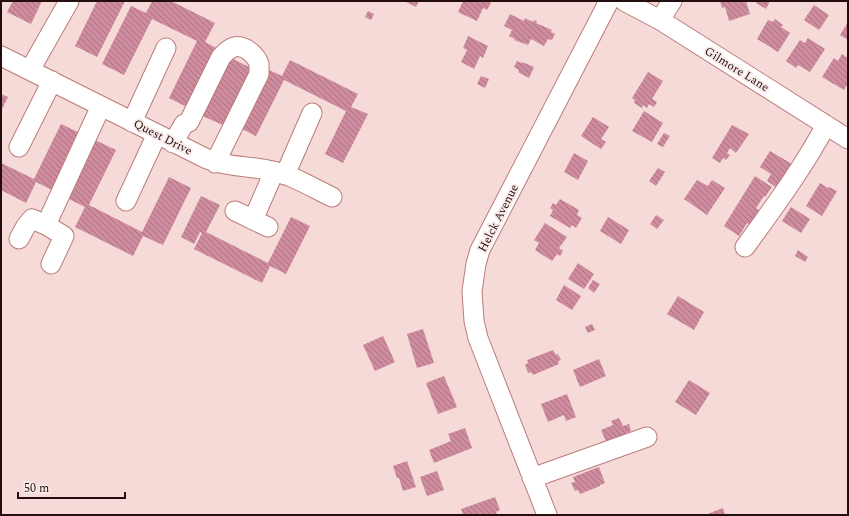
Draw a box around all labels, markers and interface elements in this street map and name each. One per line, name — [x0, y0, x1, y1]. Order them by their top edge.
street label: Gilmore Lane — [701, 42, 773, 97]
street label: Quest Drive — [130, 114, 196, 161]
street label: Helck Avenue — [473, 181, 524, 256]
scale bar — [18, 474, 125, 500]
text: 50 m — [24, 479, 49, 498]

